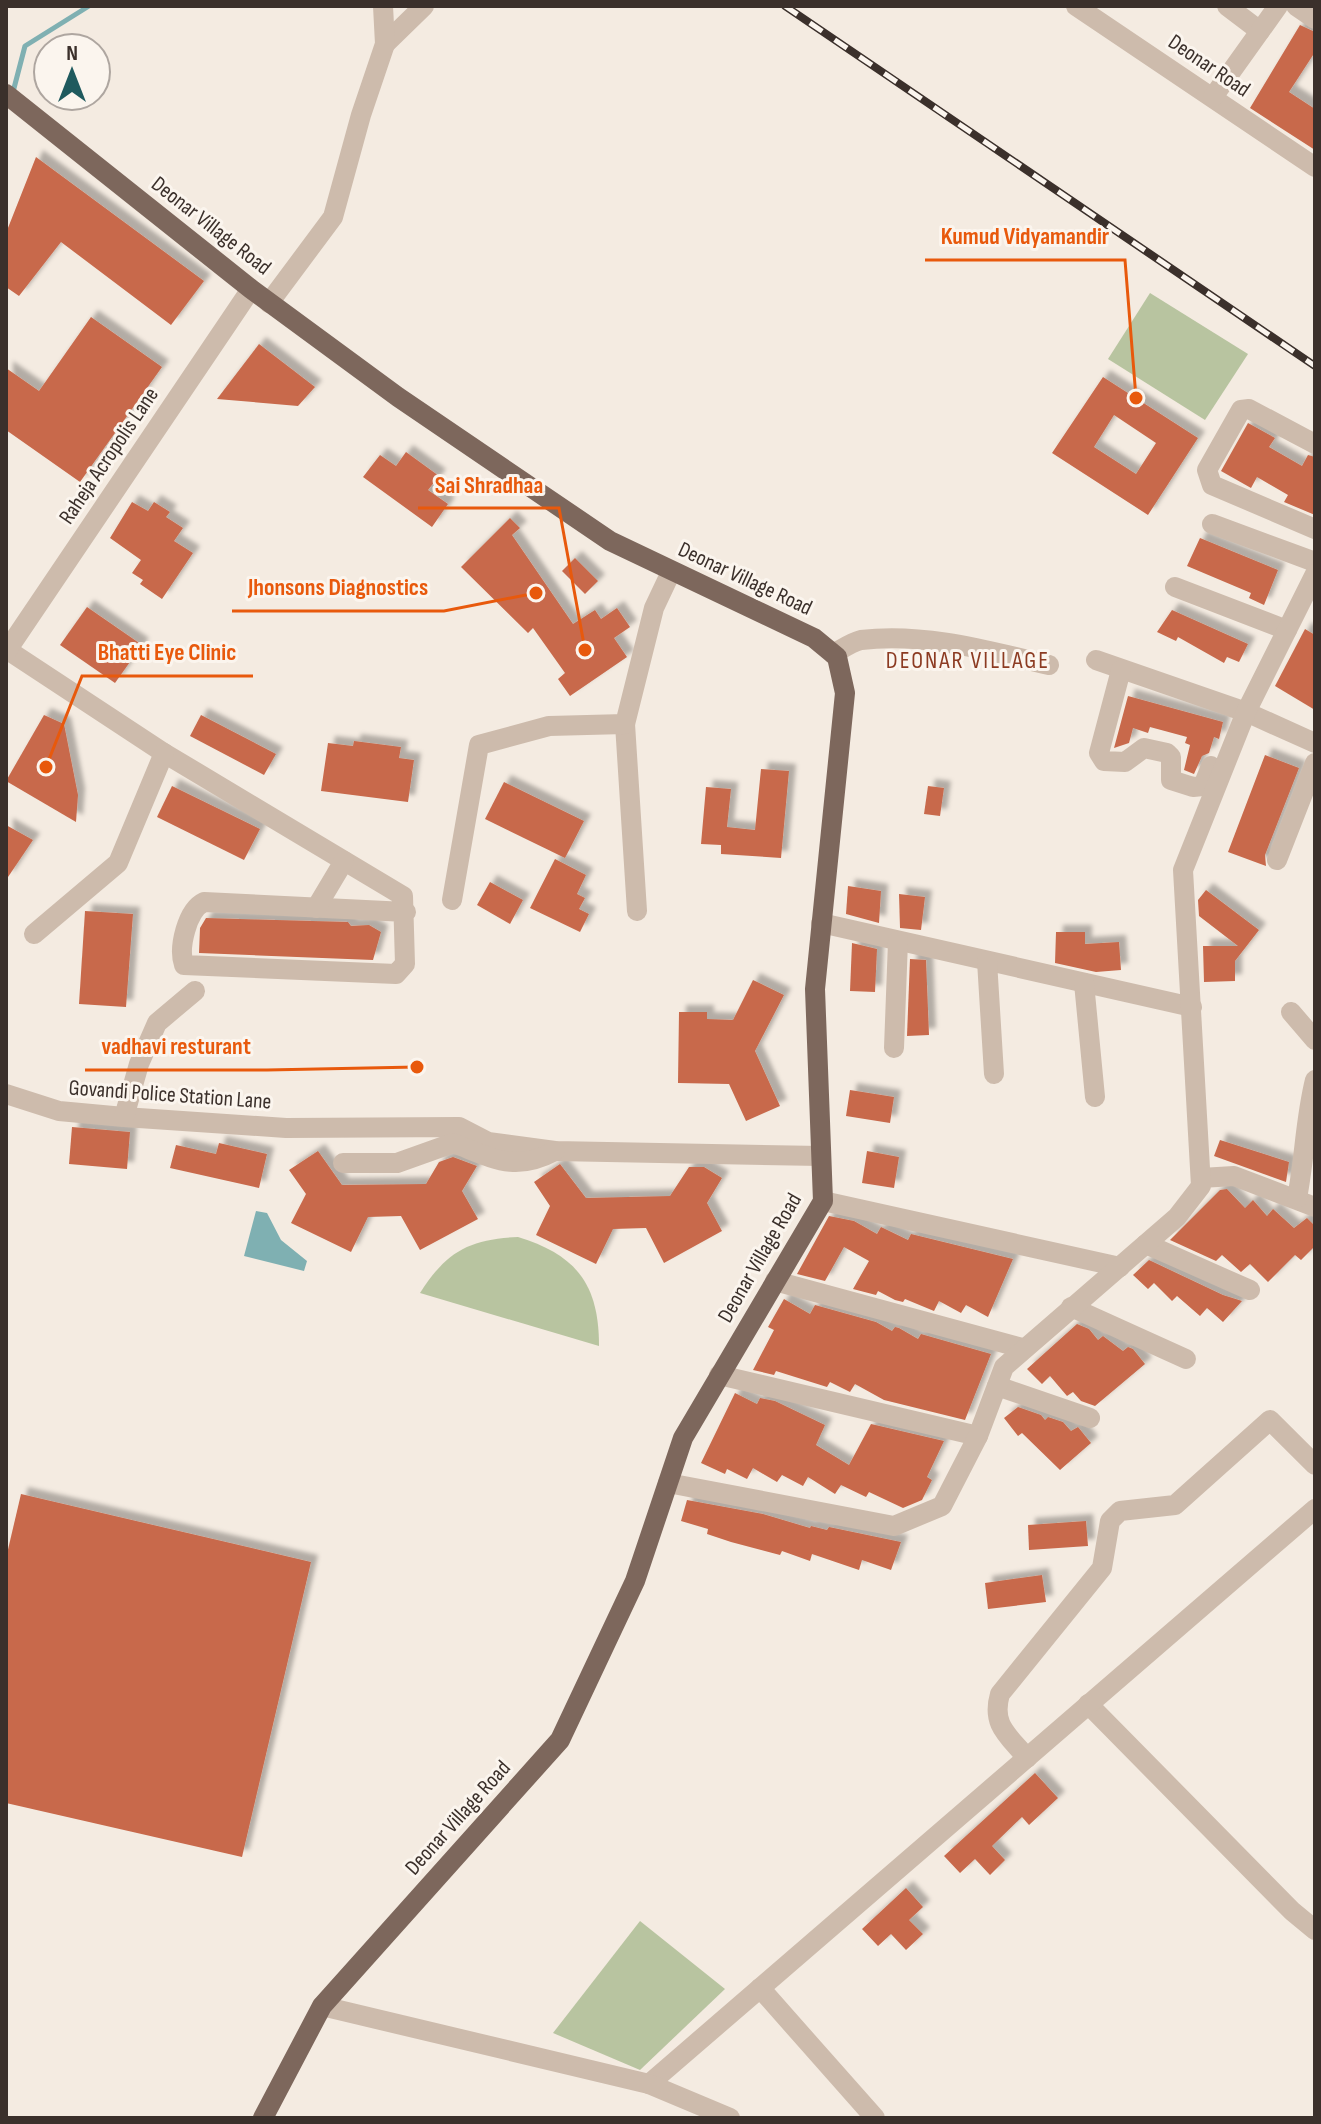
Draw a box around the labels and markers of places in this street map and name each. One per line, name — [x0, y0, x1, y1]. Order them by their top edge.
callout: Kumud Vidyamandir — [925, 212, 1125, 260]
callout: Sai Shradhaa — [418, 460, 559, 508]
callout: Jhonsons Diagnostics — [232, 563, 444, 611]
callout: Bhatti Eye Clinic — [82, 628, 253, 676]
callout: vadhavi resturant — [85, 1022, 267, 1070]

